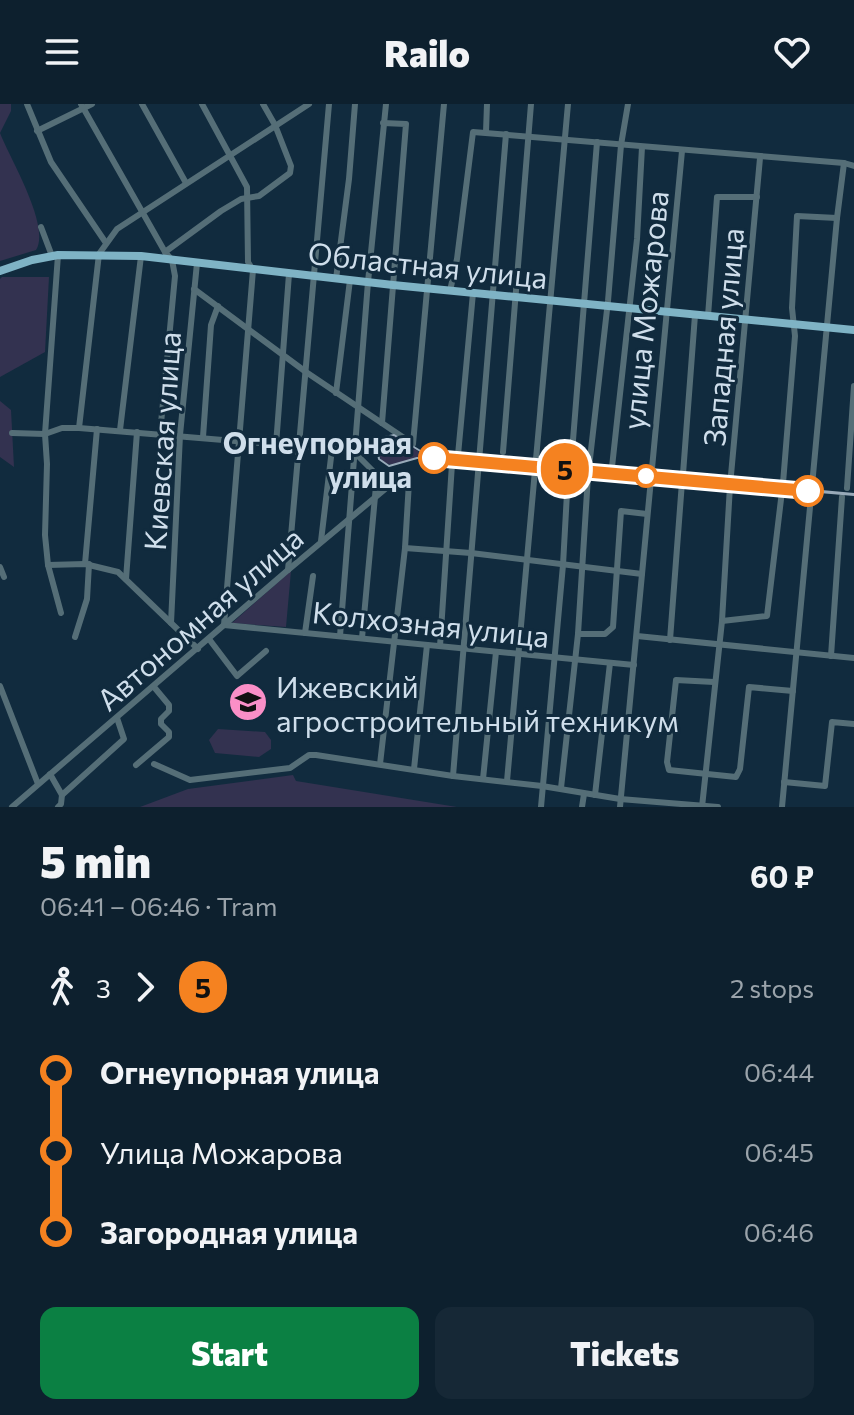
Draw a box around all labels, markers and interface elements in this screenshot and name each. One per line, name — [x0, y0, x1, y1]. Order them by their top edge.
icon: menu — [40, 30, 84, 74]
text: Railo — [384, 30, 470, 74]
icon: heart — [770, 30, 814, 74]
street label: улица Можарова — [613, 189, 675, 431]
street label: Западная улица — [694, 226, 750, 448]
street label: Областная улица — [306, 233, 550, 295]
street label: Киевская улица — [135, 330, 187, 552]
place label: Огнеупорная улица — [223, 423, 412, 494]
marker: Огнеупорная улица — [419, 443, 449, 473]
line badge: 5 — [539, 443, 591, 495]
text: 5 — [557, 452, 573, 486]
unlabelled marker — [635, 465, 657, 487]
unlabelled marker — [793, 476, 823, 506]
street label: Автономная улица — [88, 518, 310, 718]
street label: Колхозная улица — [311, 592, 551, 654]
place label: Ижевский агростроительный техникум — [276, 667, 679, 738]
school or university icon: Ижевский агростроительный техникум — [227, 681, 269, 723]
text: 5 min — [40, 833, 151, 887]
text: 60 ₽ — [750, 857, 814, 894]
text: 06:41 – 06:46 · Tram — [40, 890, 277, 921]
icon: walk — [40, 965, 84, 1009]
icon: forward — [123, 965, 167, 1009]
text: 5 — [195, 970, 211, 1004]
text: 3 — [96, 972, 111, 1003]
text: 2 stops — [730, 972, 814, 1003]
text: Огнеупорная улица — [100, 1053, 379, 1090]
text: 06:44 — [744, 1056, 814, 1087]
text: Улица Можарова — [100, 1133, 343, 1170]
text: 06:45 — [745, 1136, 814, 1167]
text: Загородная улица — [100, 1213, 358, 1250]
text: 06:46 — [744, 1216, 814, 1247]
button: Start — [40, 1307, 419, 1399]
button: Tickets — [435, 1307, 814, 1399]

